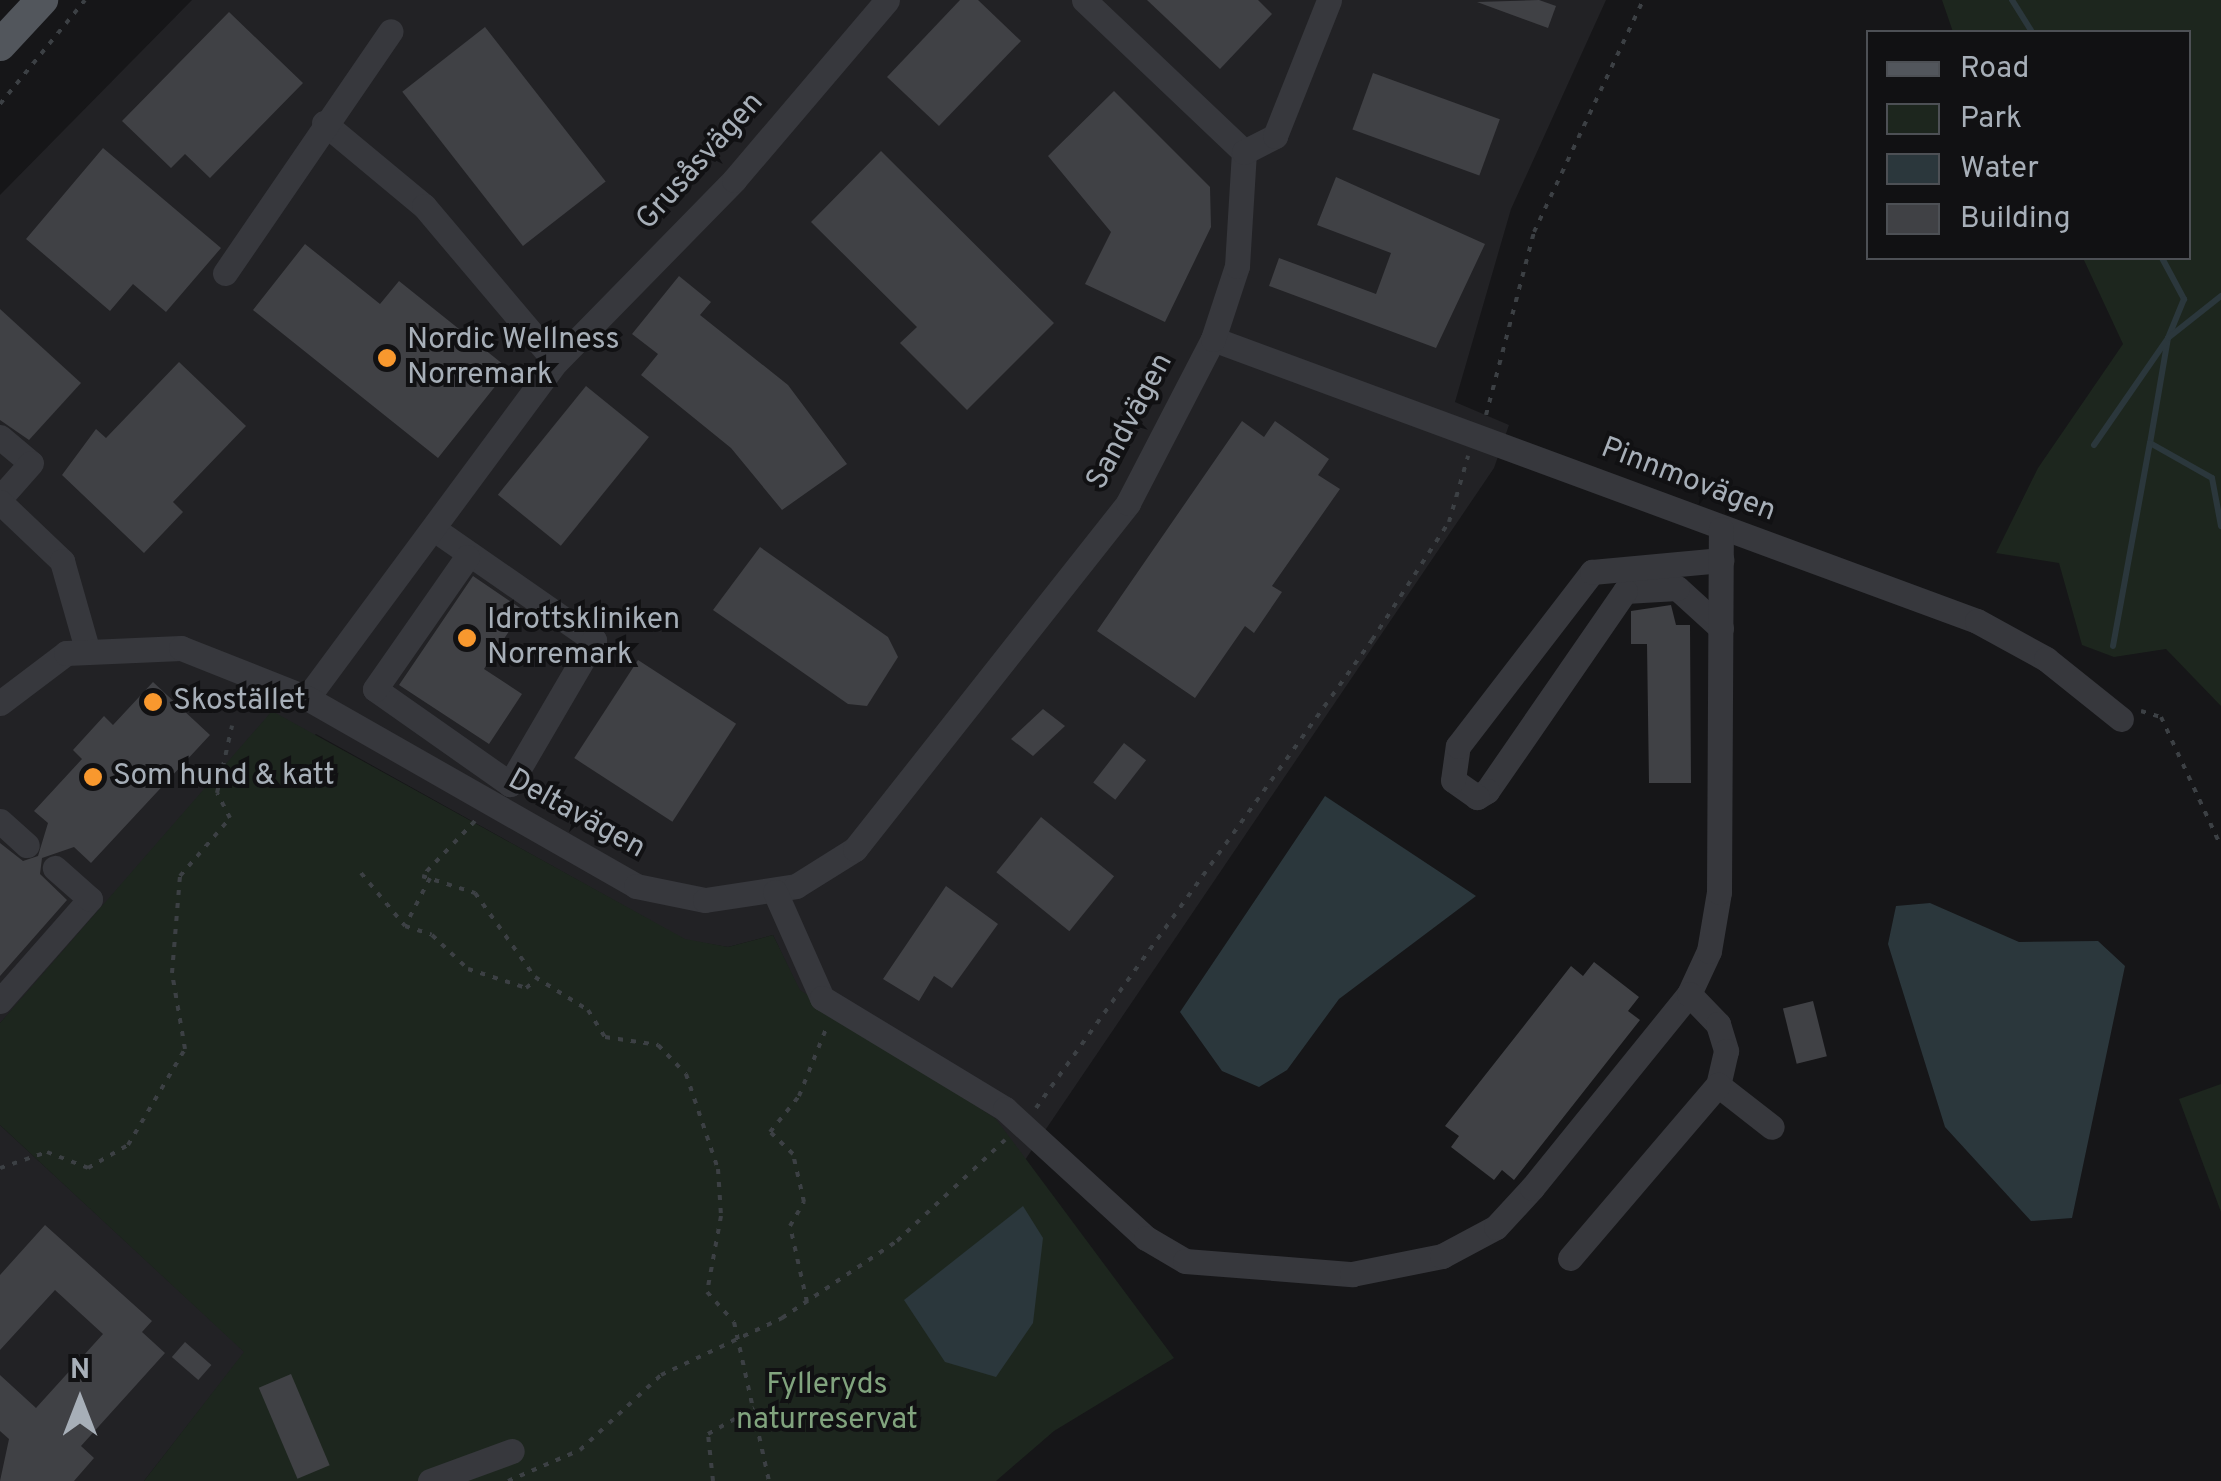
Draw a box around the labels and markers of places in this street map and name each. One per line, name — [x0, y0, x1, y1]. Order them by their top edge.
place label: Nordic Wellness Norremark — [407, 323, 620, 394]
marker: Nordic Wellness Norremark — [376, 347, 398, 369]
place label: Idrottskliniken Norremark — [487, 603, 680, 674]
marker: Idrottskliniken Norremark — [456, 627, 478, 649]
place label: Skostället — [173, 684, 306, 720]
marker: Skostället — [142, 691, 164, 713]
place label: Som hund & katt — [113, 759, 335, 795]
marker: Som hund & katt — [82, 766, 104, 788]

